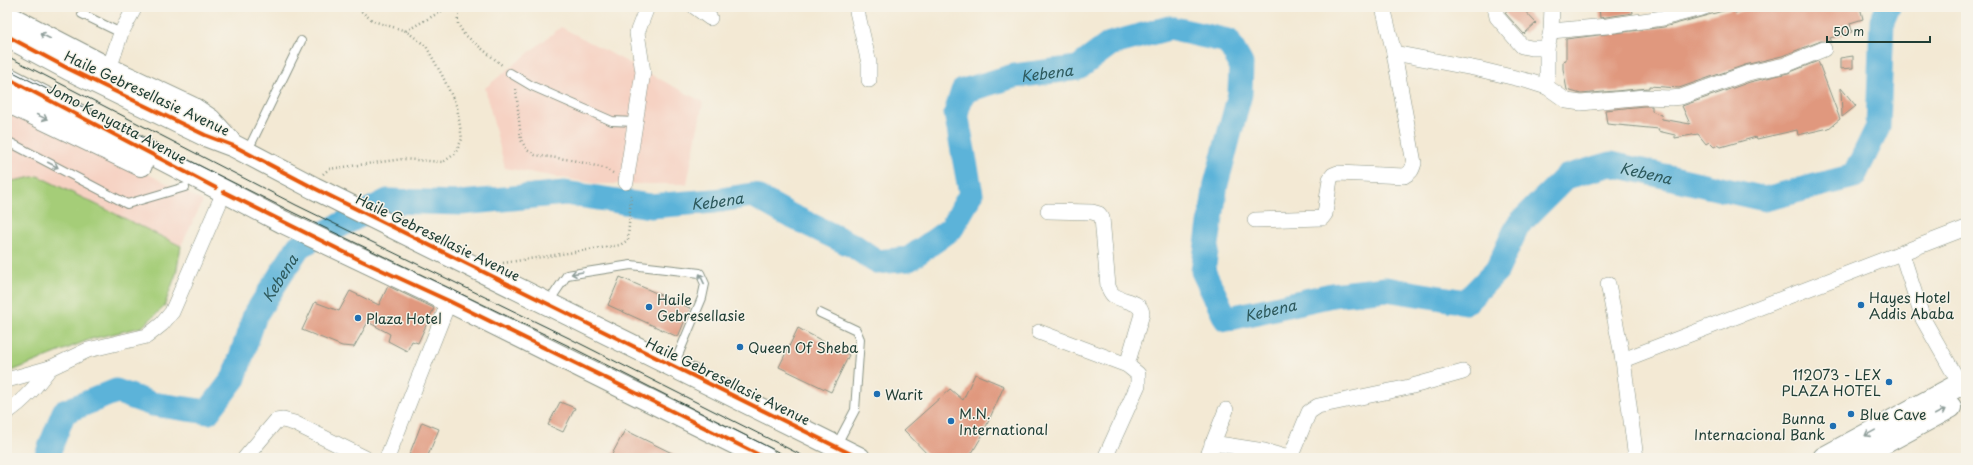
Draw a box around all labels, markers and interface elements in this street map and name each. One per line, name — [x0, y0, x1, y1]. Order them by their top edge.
scale bar — [1827, 18, 1930, 44]
text: 50 m — [1833, 22, 1864, 40]
one-way arrow — [39, 32, 51, 39]
street label: Haile Gebresellasie Avenue — [61, 45, 233, 141]
water label: Kebena — [1019, 57, 1075, 87]
street label: Jomo Kenyatta Avenue — [43, 77, 191, 169]
one-way arrow — [36, 114, 48, 121]
water label: Kebena — [1618, 155, 1675, 189]
one-way arrow — [47, 162, 59, 169]
water label: Kebena — [690, 185, 745, 214]
street label: Haile Gebresellasie Avenue — [352, 188, 524, 286]
water label: Kebena — [255, 249, 303, 306]
one-way arrow — [571, 269, 584, 277]
one-way arrow — [698, 274, 705, 286]
place label: Hayes Hotel Addis Ababa — [1869, 287, 1954, 324]
place label: Haile Gebresellasie — [657, 289, 745, 326]
water label: Kebena — [1242, 292, 1299, 326]
marker: Hayes Hotel Addis Ababa — [1856, 300, 1866, 310]
marker: Haile Gebresellasie — [644, 302, 654, 312]
place label: Plaza Hotel — [366, 308, 442, 329]
marker: Plaza Hotel — [353, 313, 363, 323]
street label: Haile Gebresellasie Avenue — [642, 332, 814, 430]
place label: Queen Of Sheba — [748, 337, 858, 358]
marker: Queen Of Sheba — [735, 342, 745, 352]
place label: 112073 - LEX PLAZA HOTEL — [1781, 364, 1881, 401]
marker: 112073 - LEX PLAZA HOTEL — [1884, 377, 1894, 387]
place label: Warit — [885, 384, 923, 405]
marker: Warit — [872, 389, 882, 399]
place label: M.N. International — [959, 403, 1048, 440]
place label: Blue Cave — [1859, 404, 1926, 425]
place label: Bunna Internacional Bank — [1694, 408, 1825, 445]
one-way arrow — [1934, 408, 1946, 416]
marker: Blue Cave — [1846, 409, 1856, 419]
marker: M.N. International — [946, 416, 956, 426]
marker: Bunna Internacional Bank — [1828, 421, 1838, 431]
one-way arrow — [1864, 429, 1876, 437]

